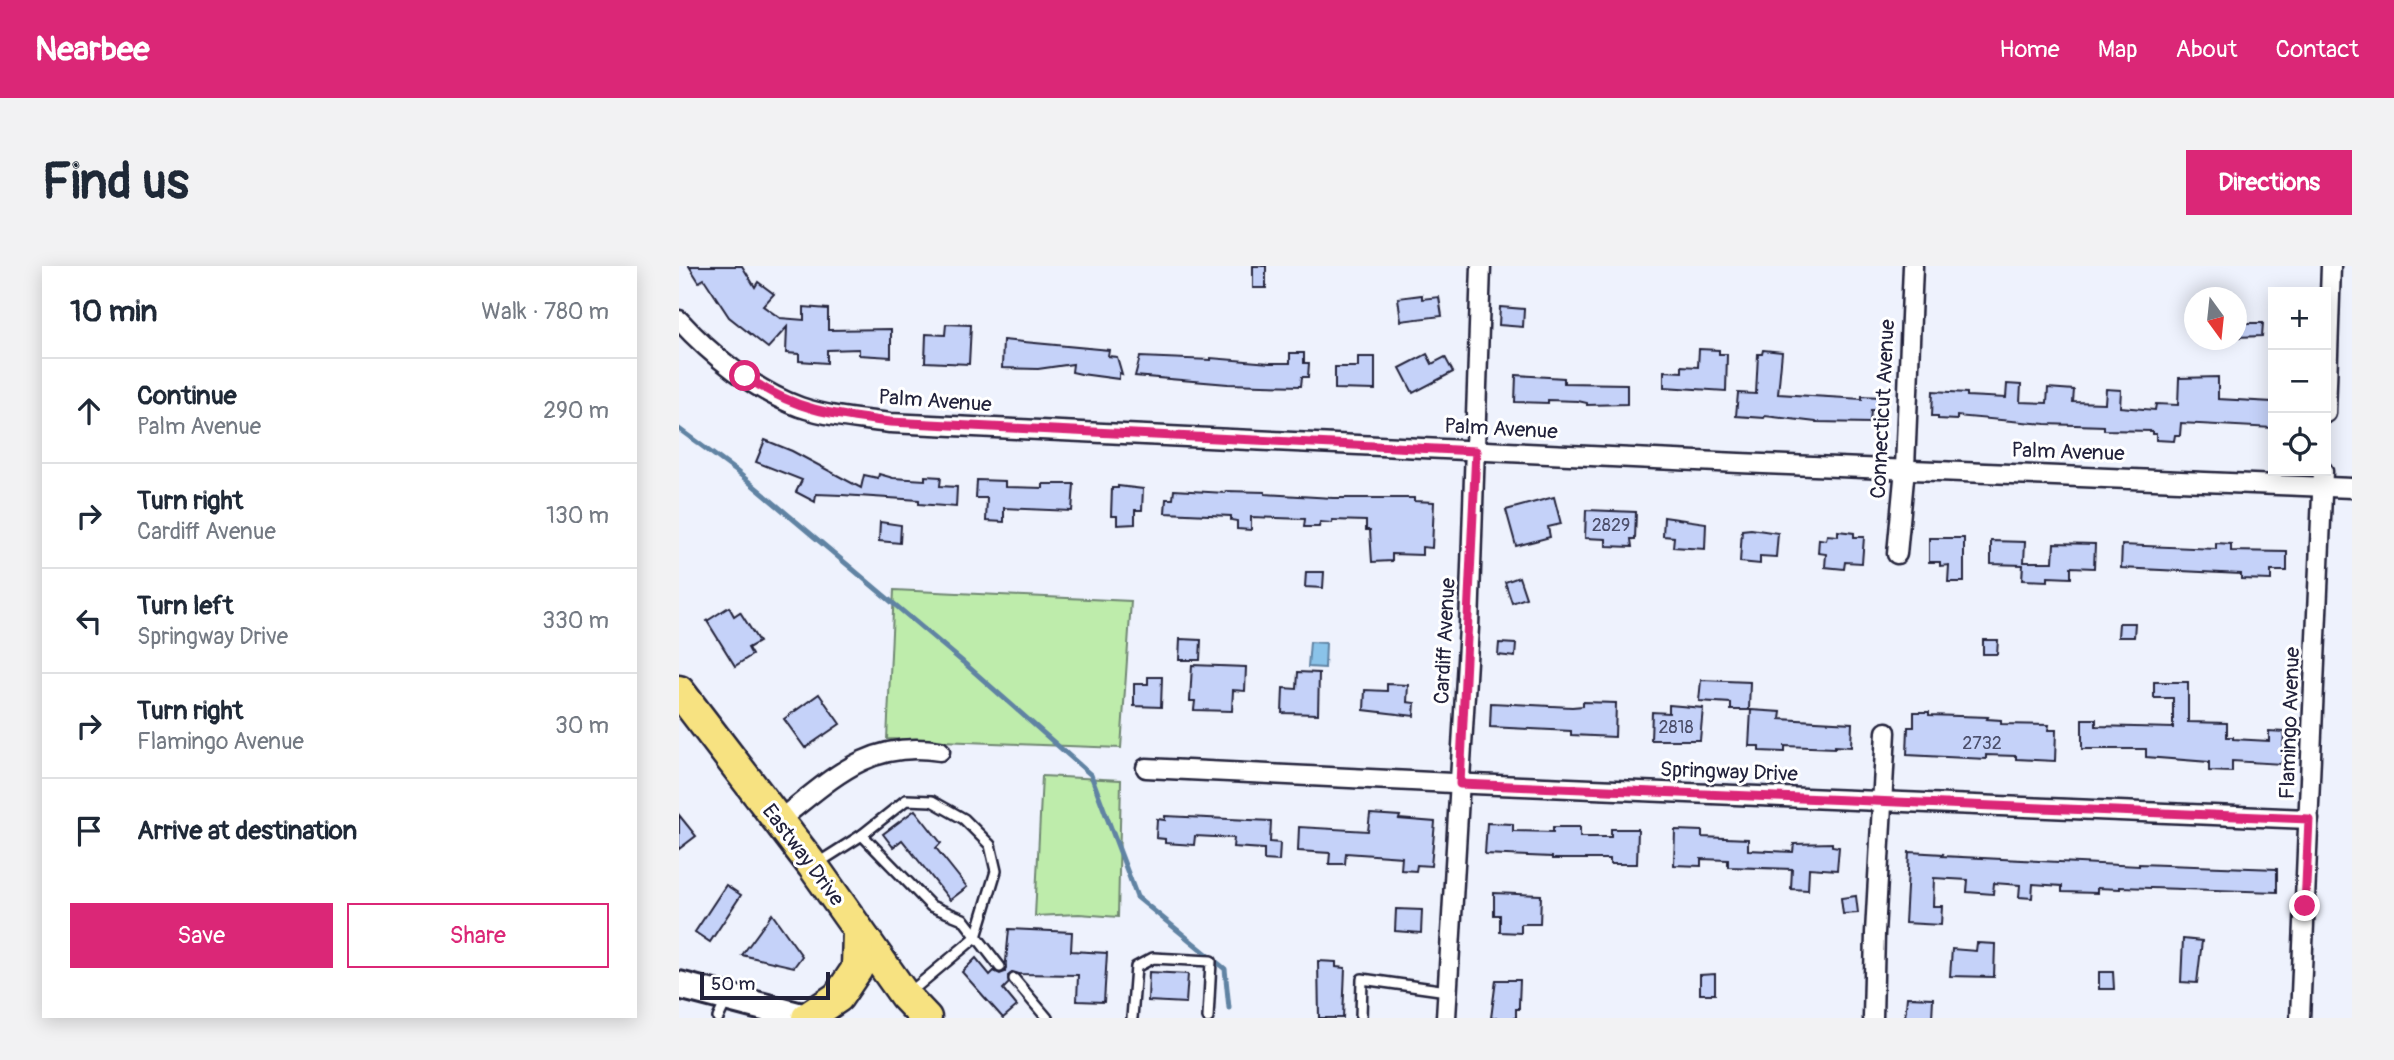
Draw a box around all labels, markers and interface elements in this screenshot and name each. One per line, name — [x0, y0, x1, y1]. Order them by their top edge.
text: Nearbee — [35, 29, 149, 70]
text: Home — [1999, 35, 2060, 64]
text: Map — [2098, 35, 2138, 64]
text: About — [2176, 35, 2238, 64]
text: Contact — [2276, 35, 2359, 64]
button: Directions — [2186, 150, 2352, 215]
text: Find us — [42, 152, 189, 213]
north arrow — [2184, 287, 2247, 350]
map controls — [2268, 287, 2331, 476]
button: + — [2268, 287, 2331, 350]
text: 10 min — [70, 293, 157, 330]
text: Walk · 780 m — [481, 297, 609, 326]
street label: Connecticut Avenue — [1865, 318, 1901, 499]
button: − — [2268, 350, 2331, 413]
route start — [729, 360, 760, 391]
text: Continue — [137, 380, 237, 412]
street label: Palm Avenue — [878, 384, 993, 418]
icon: ahead — [70, 392, 108, 430]
text: 290 m — [543, 396, 609, 425]
text: Palm Avenue — [137, 412, 261, 441]
street label: Palm Avenue — [1444, 413, 1559, 445]
button: locate — [2268, 413, 2331, 476]
street label: Palm Avenue — [2011, 437, 2126, 467]
text: Turn right — [137, 485, 243, 517]
icon: right — [70, 497, 108, 535]
text: 130 m — [546, 501, 609, 530]
house number: 2829 — [1592, 514, 1630, 537]
text: Cardiff Avenue — [137, 517, 276, 546]
street label: Cardiff Avenue — [1428, 576, 1462, 705]
text: Turn left — [137, 590, 233, 622]
icon: left — [70, 602, 108, 640]
text: 330 m — [542, 606, 609, 635]
text: Springway Drive — [137, 622, 288, 651]
street label: Flamingo Avenue — [2274, 646, 2306, 800]
text: Turn right — [137, 695, 243, 727]
icon: right — [70, 707, 108, 745]
text: 30 m — [555, 711, 609, 740]
house number: 2818 — [1658, 716, 1694, 739]
text: Flamingo Avenue — [137, 727, 304, 756]
house number: 2732 — [1962, 732, 2002, 755]
street label: Springway Drive — [1660, 756, 1799, 788]
street label: Eastway Drive — [756, 799, 851, 912]
icon: arrive — [70, 812, 108, 850]
text: Arrive at destination — [137, 815, 357, 847]
route end — [2289, 890, 2320, 921]
button: Save — [70, 903, 333, 968]
button: Share — [347, 903, 609, 968]
scale bar — [700, 969, 829, 1001]
text: 50 m — [711, 972, 755, 996]

